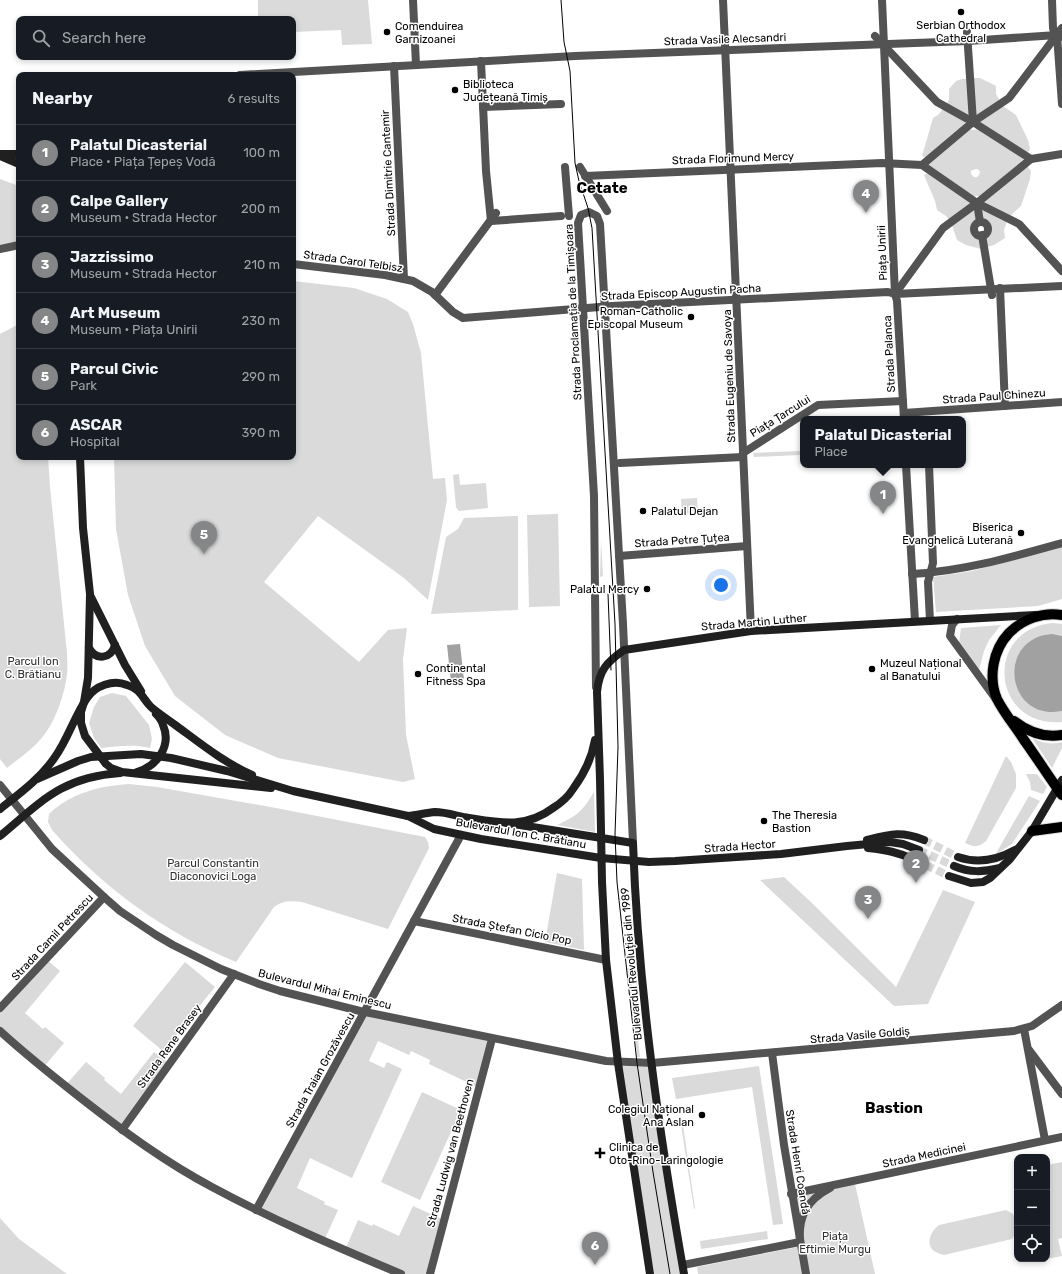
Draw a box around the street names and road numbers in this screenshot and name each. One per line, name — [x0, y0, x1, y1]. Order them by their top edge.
street label: Strada Vasile Alecsandri — [664, 31, 786, 48]
street label: Strada Dimitrie Cantemir — [379, 109, 398, 236]
street label: Strada Florimund Mercy — [672, 150, 794, 167]
street label: Strada Proclamația de la Timișoara — [562, 223, 585, 400]
street label: Piața Unirii — [875, 225, 890, 281]
street label: Strada Carol Telbisz — [302, 248, 404, 275]
street label: Strada Episcop Augustin Pacha — [601, 282, 761, 303]
street label: Strada Eugeniu de Savoya — [721, 309, 738, 443]
street label: Strada Palanca — [881, 315, 898, 393]
street label: Strada Paul Chinezu — [942, 386, 1046, 407]
street label: Piața Țarcului — [748, 393, 813, 440]
street label: Strada Petre Țuțea — [634, 531, 730, 550]
street label: Strada Martin Luther — [701, 611, 808, 634]
street label: Bulevardul Ion C. Brătianu — [455, 816, 587, 851]
street label: Strada Hector — [704, 837, 777, 855]
street label: Bulevardul Revoluției din 1989 — [618, 887, 645, 1041]
street label: Strada Camil Petrescu — [9, 891, 96, 983]
street label: Strada Ștefan Cicio Pop — [451, 912, 573, 947]
street label: Bulevardul Mihai Eminescu — [257, 967, 393, 1012]
street label: Strada Rene Brasey — [135, 1002, 204, 1091]
street label: Strada Traian Grozăvescu — [283, 1010, 358, 1130]
street label: Strada Vasile Goldiș — [810, 1025, 911, 1046]
street label: Strada Ludwig van Beethoven — [424, 1078, 477, 1229]
street label: Strada Henri Coandă — [783, 1109, 812, 1215]
street label: Strada Medicinei — [881, 1140, 967, 1171]

